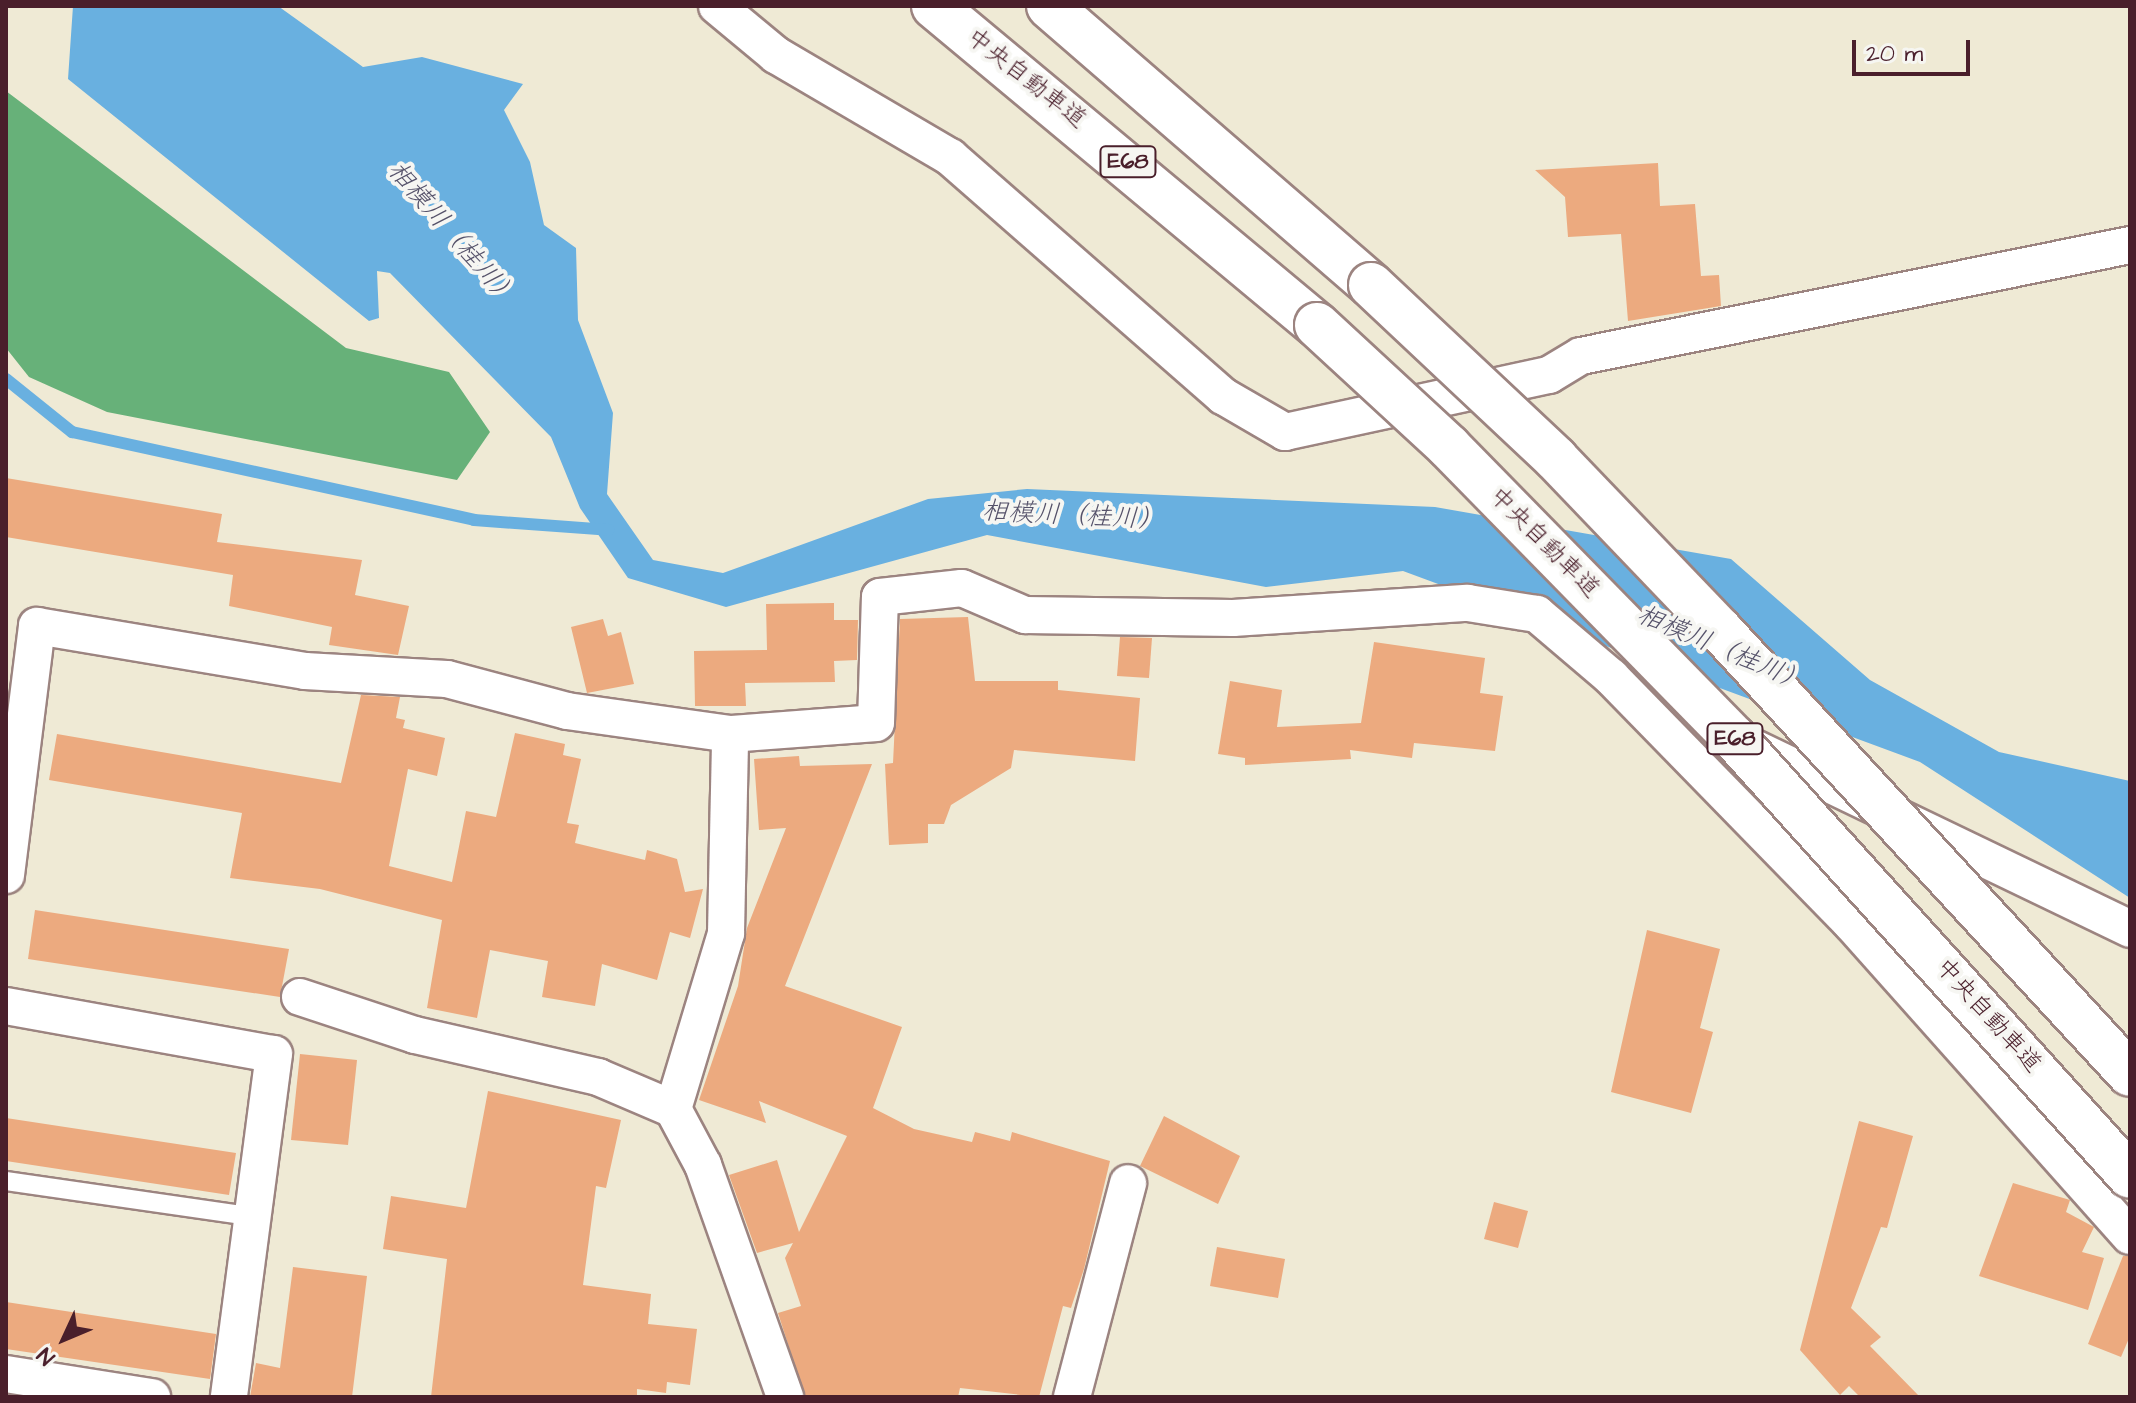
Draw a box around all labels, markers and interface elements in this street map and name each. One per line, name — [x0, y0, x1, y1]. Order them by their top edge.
street label: 中央自動車道 — [960, 23, 1092, 135]
scale bar — [1856, 24, 1974, 74]
text: 20 m — [1866, 37, 1923, 71]
road number: E68 — [1098, 144, 1158, 180]
water label: 相模川（桂川） — [381, 155, 523, 313]
street label: 中央自動車道 — [1483, 482, 1605, 604]
water label: 相模川（桂川） — [981, 496, 1165, 536]
water label: 相模川（桂川） — [1632, 599, 1812, 699]
road number: E68 — [1705, 721, 1765, 757]
street label: 中央自動車道 — [1929, 953, 2047, 1079]
north arrow — [24, 1299, 104, 1379]
text: N — [30, 1340, 62, 1372]

